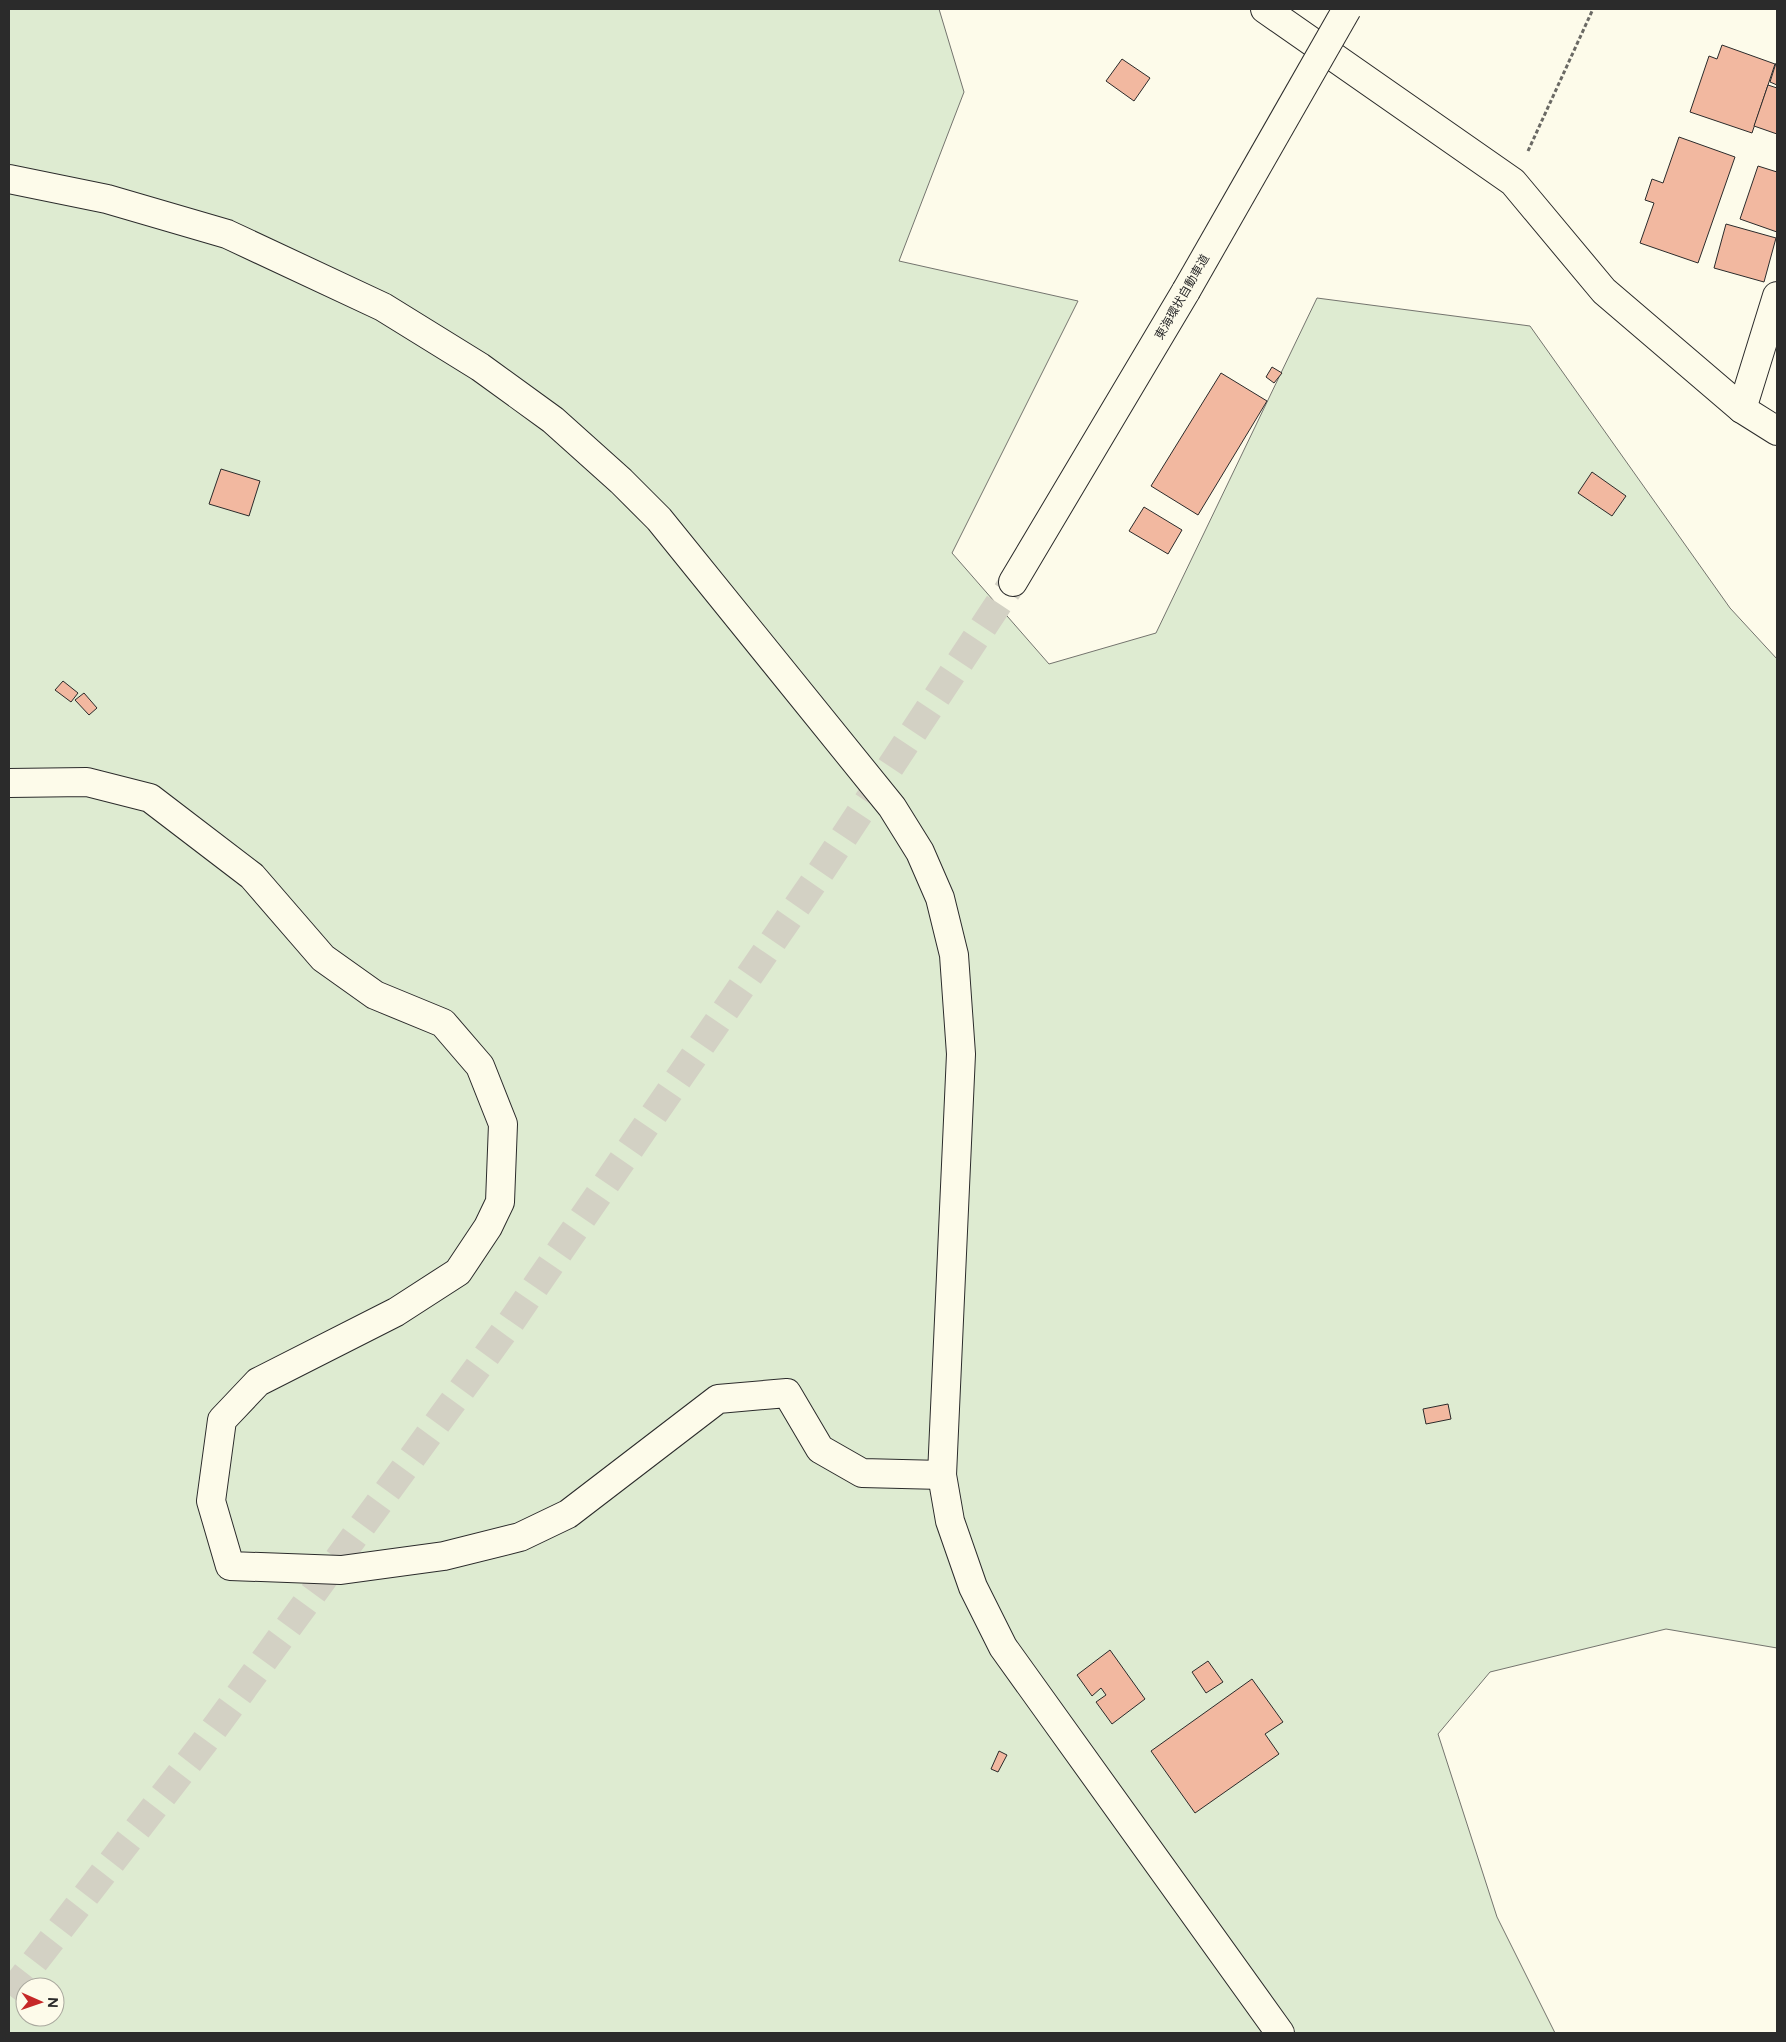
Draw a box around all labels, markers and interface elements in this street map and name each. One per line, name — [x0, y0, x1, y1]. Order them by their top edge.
street label: 東海環状自動車道 — [1152, 252, 1212, 342]
north arrow — [15, 1977, 65, 2027]
text: N — [44, 1997, 61, 2008]

